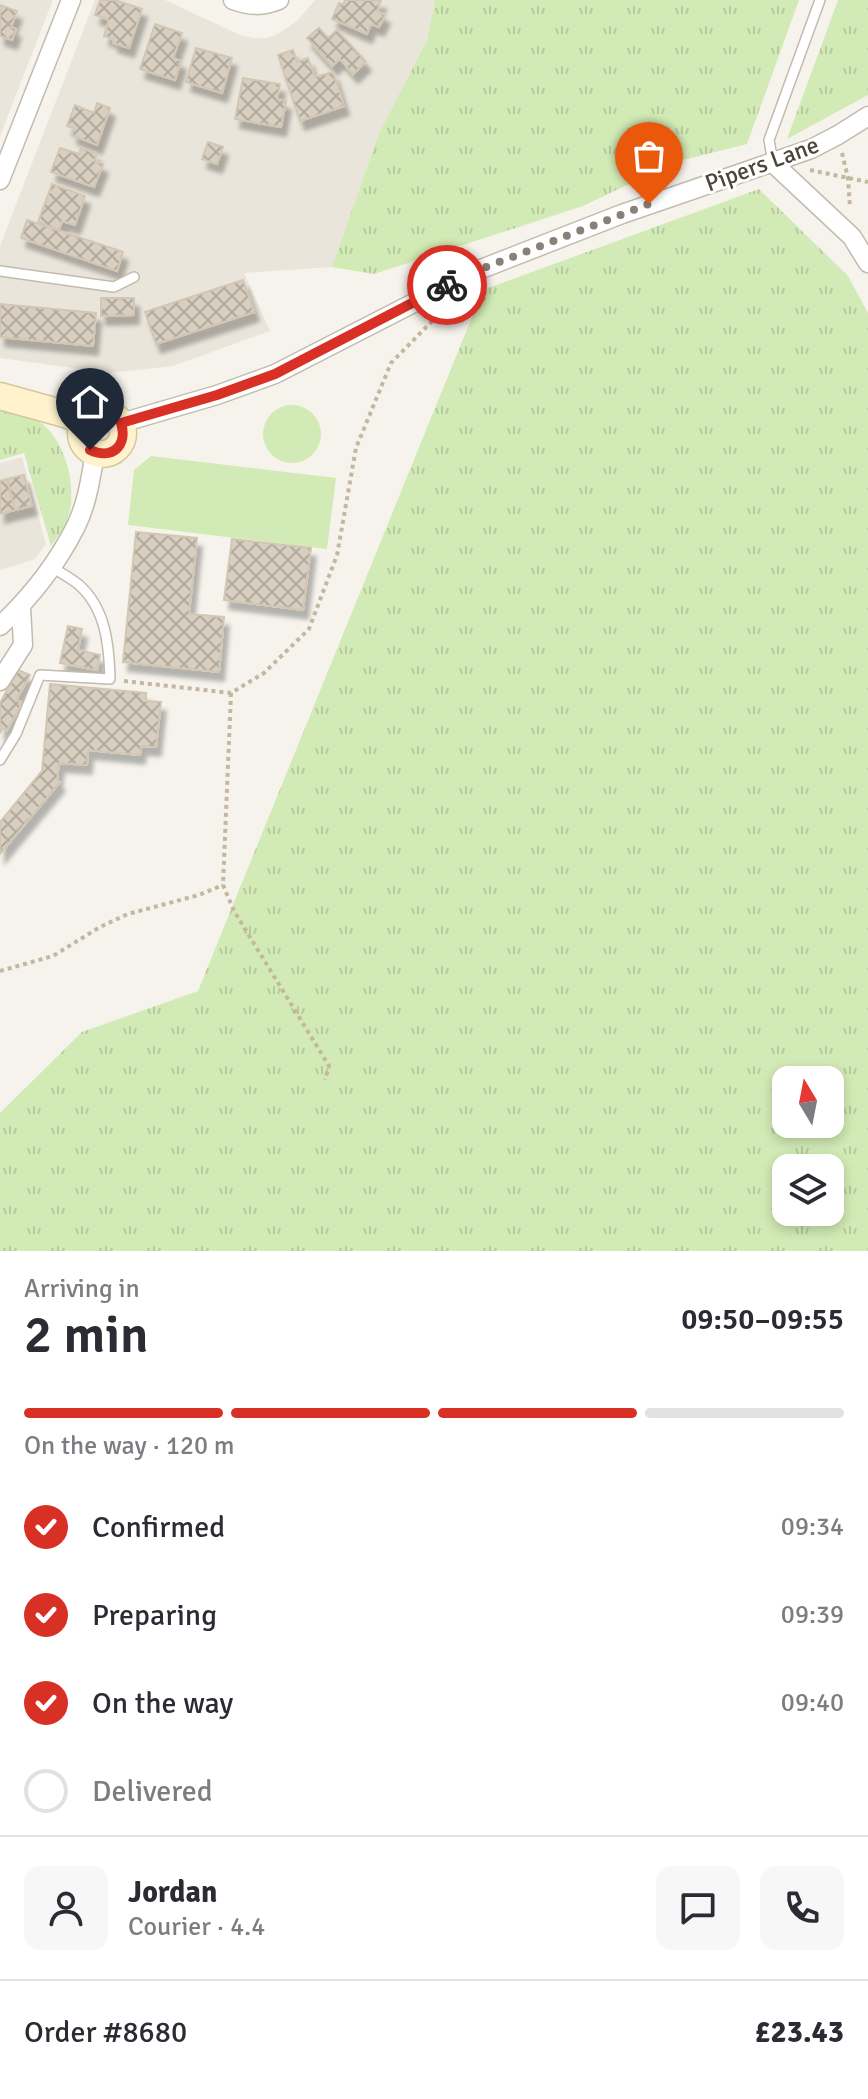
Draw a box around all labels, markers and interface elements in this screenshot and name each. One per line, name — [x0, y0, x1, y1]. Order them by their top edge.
pin — [615, 122, 683, 204]
street label: Pipers Lane — [701, 130, 823, 198]
icon: bag — [627, 134, 671, 178]
courier — [407, 245, 487, 325]
icon: bike — [425, 263, 469, 307]
pin — [56, 368, 124, 450]
icon: home — [68, 380, 112, 424]
north arrow — [772, 1066, 844, 1138]
map controls — [772, 1066, 844, 1226]
button: layers — [772, 1154, 844, 1226]
text: Arriving in — [24, 1273, 140, 1305]
text: 09:50–09:55 — [681, 1301, 844, 1338]
text: 2 min — [24, 1303, 149, 1367]
text: On the way · 120 m — [24, 1430, 234, 1462]
icon: check — [24, 1505, 68, 1549]
text: Confirmed — [92, 1509, 225, 1546]
text: 09:34 — [781, 1511, 844, 1543]
icon: check — [24, 1593, 68, 1637]
text: Preparing — [92, 1597, 217, 1634]
text: 09:39 — [781, 1599, 844, 1631]
icon: check — [24, 1681, 68, 1725]
text: On the way — [92, 1685, 233, 1722]
text: 09:40 — [781, 1687, 844, 1719]
text: Delivered — [92, 1773, 213, 1810]
button: person — [24, 1866, 108, 1950]
button: chat — [656, 1866, 740, 1950]
button: phone — [760, 1866, 844, 1950]
text: Jordan — [128, 1874, 217, 1911]
text: Courier · 4.4 — [128, 1911, 265, 1943]
text: Order #8680 — [24, 2014, 187, 2051]
text: £23.43 — [754, 2014, 844, 2051]

